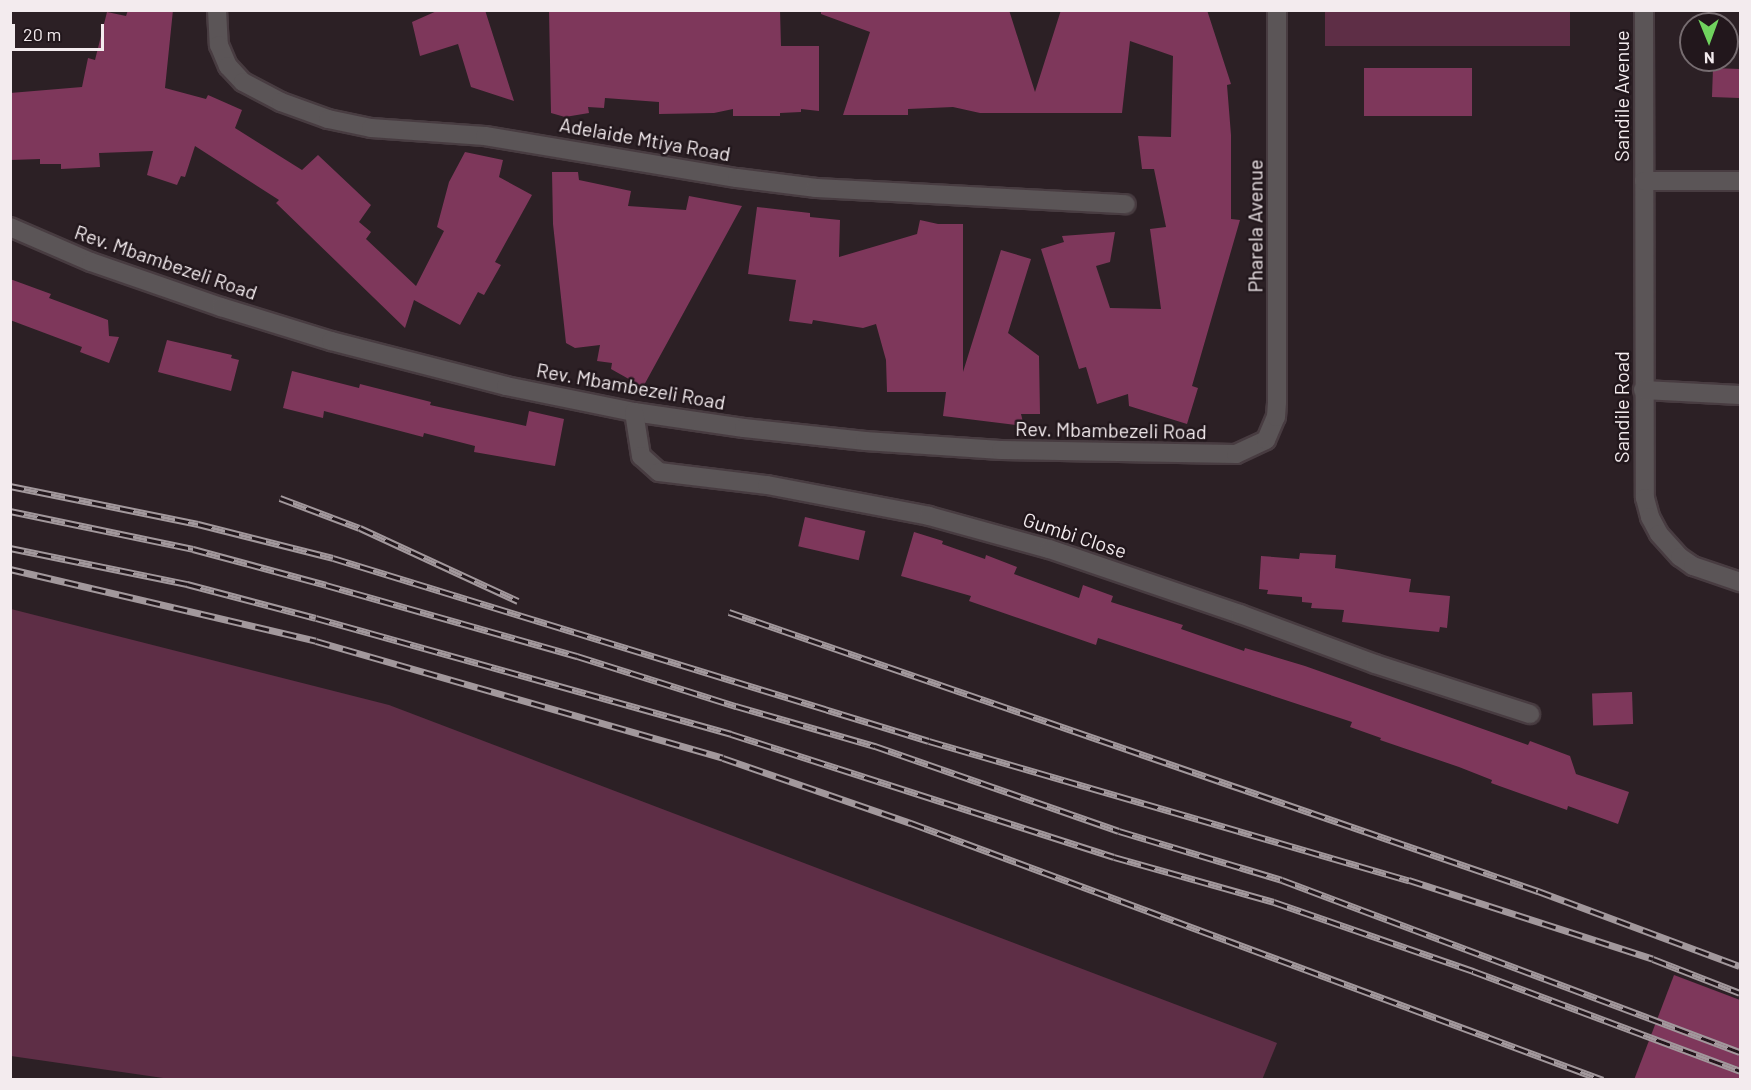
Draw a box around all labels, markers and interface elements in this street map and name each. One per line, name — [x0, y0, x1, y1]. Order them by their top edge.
scale bar — [15, 12, 106, 50]
north arrow — [1679, 12, 1739, 72]
text: 20 m — [23, 23, 61, 45]
street label: Sandile Avenue — [1609, 30, 1633, 162]
text: N — [1704, 49, 1715, 68]
street label: Adelaide Mtiya Road — [558, 112, 732, 166]
street label: Pharela Avenue — [1243, 159, 1267, 293]
street label: Rev. Mbambezeli Road — [71, 219, 261, 305]
street label: Sandile Road — [1609, 351, 1633, 463]
street label: Rev. Mbambezeli Road — [535, 358, 727, 414]
street label: Rev. Mbambezeli Road — [1015, 416, 1207, 444]
street label: Gumbi Close — [1020, 507, 1130, 563]

